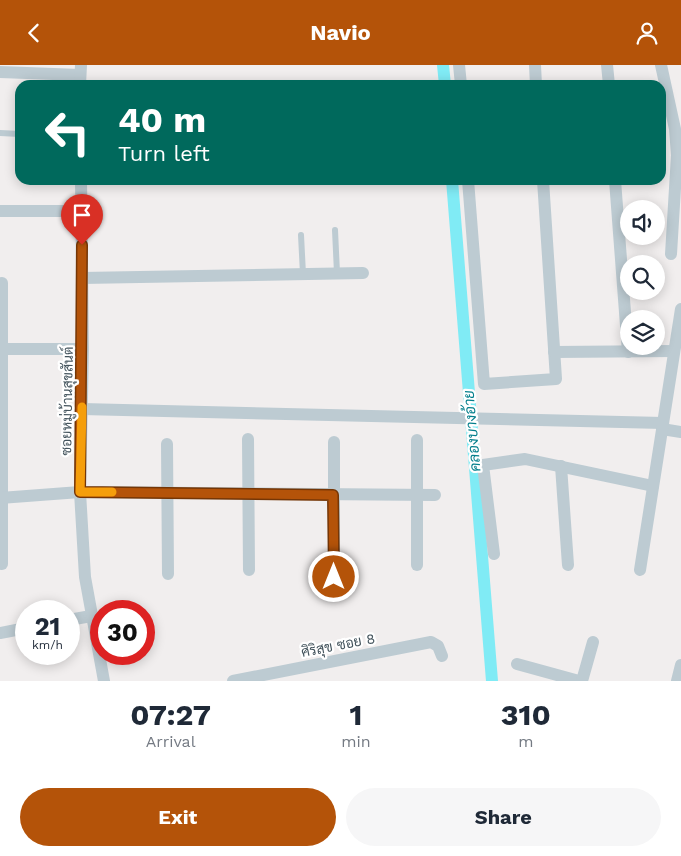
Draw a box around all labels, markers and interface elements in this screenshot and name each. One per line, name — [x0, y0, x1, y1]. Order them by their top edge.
icon: back — [20, 19, 48, 47]
icon: person — [633, 19, 661, 47]
text: Navio — [310, 20, 371, 45]
text: 40 m — [118, 99, 206, 141]
icon: left — [35, 100, 100, 165]
text: Turn left — [118, 141, 210, 166]
pin — [61, 194, 103, 245]
map controls — [620, 200, 665, 355]
button: sound — [620, 200, 665, 245]
icon: arrive — [68, 201, 96, 229]
button: search — [620, 255, 665, 300]
button: layers — [620, 310, 665, 355]
street label: ซอยหมู่บ้านสุขสันต์ — [57, 346, 78, 456]
water label: คลองบางอ้าย — [458, 389, 485, 473]
position arrow — [307, 550, 359, 602]
speed limit sign: 30 — [90, 600, 155, 665]
text: 21 — [35, 612, 60, 641]
street label: ศิริสุข ซอย 8 — [300, 630, 377, 662]
text: km/h — [32, 638, 63, 652]
text: 07:27 — [130, 697, 211, 732]
text: 1 — [349, 697, 362, 732]
text: 310 — [501, 697, 551, 732]
text: Arrival — [146, 732, 196, 751]
text: min — [341, 732, 371, 751]
text: m — [518, 732, 533, 751]
button: Exit — [20, 788, 336, 846]
button: Share — [346, 788, 661, 846]

